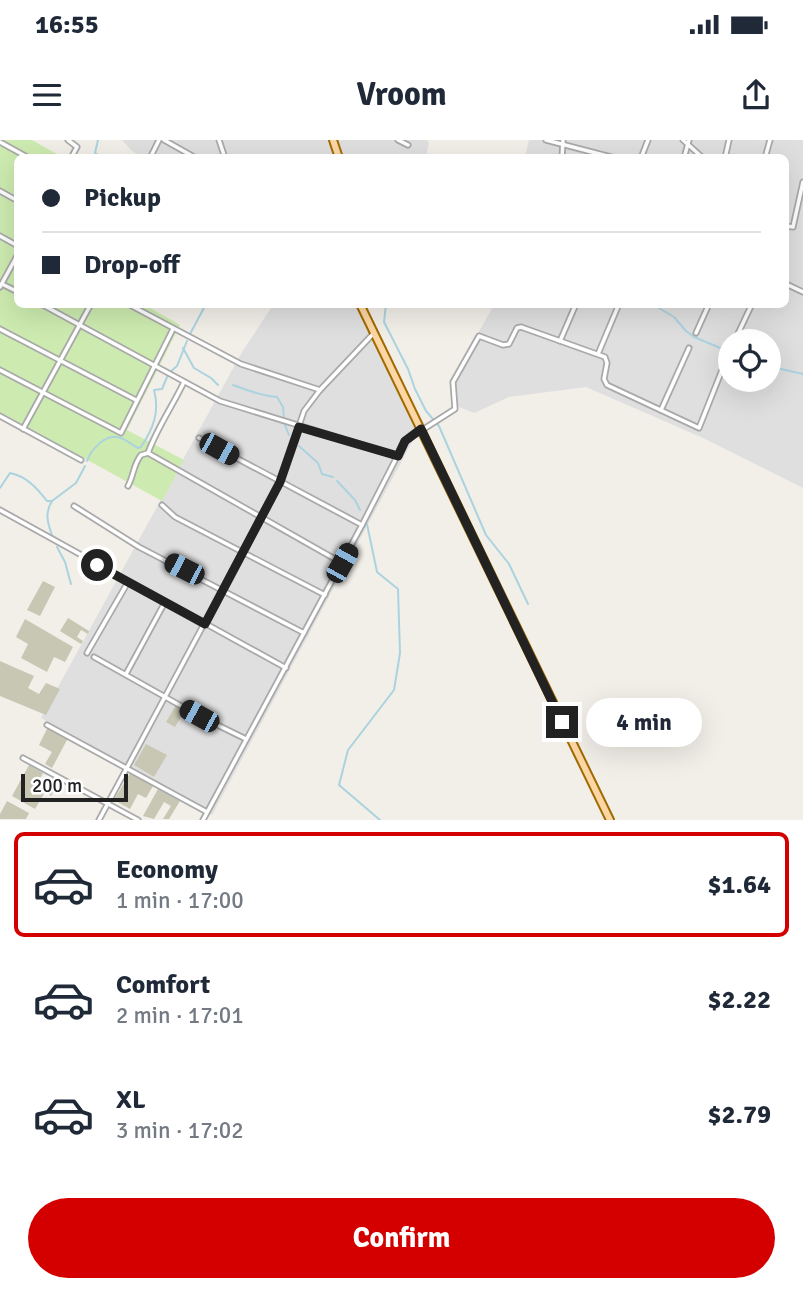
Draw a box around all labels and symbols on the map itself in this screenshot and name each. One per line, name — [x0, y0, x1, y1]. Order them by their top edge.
car — [196, 430, 243, 468]
car — [323, 540, 362, 586]
route start — [81, 549, 113, 581]
car — [161, 550, 208, 588]
car — [176, 697, 223, 735]
callout: 4 min — [586, 698, 702, 746]
route end — [546, 706, 578, 738]
scale bar — [21, 771, 128, 802]

